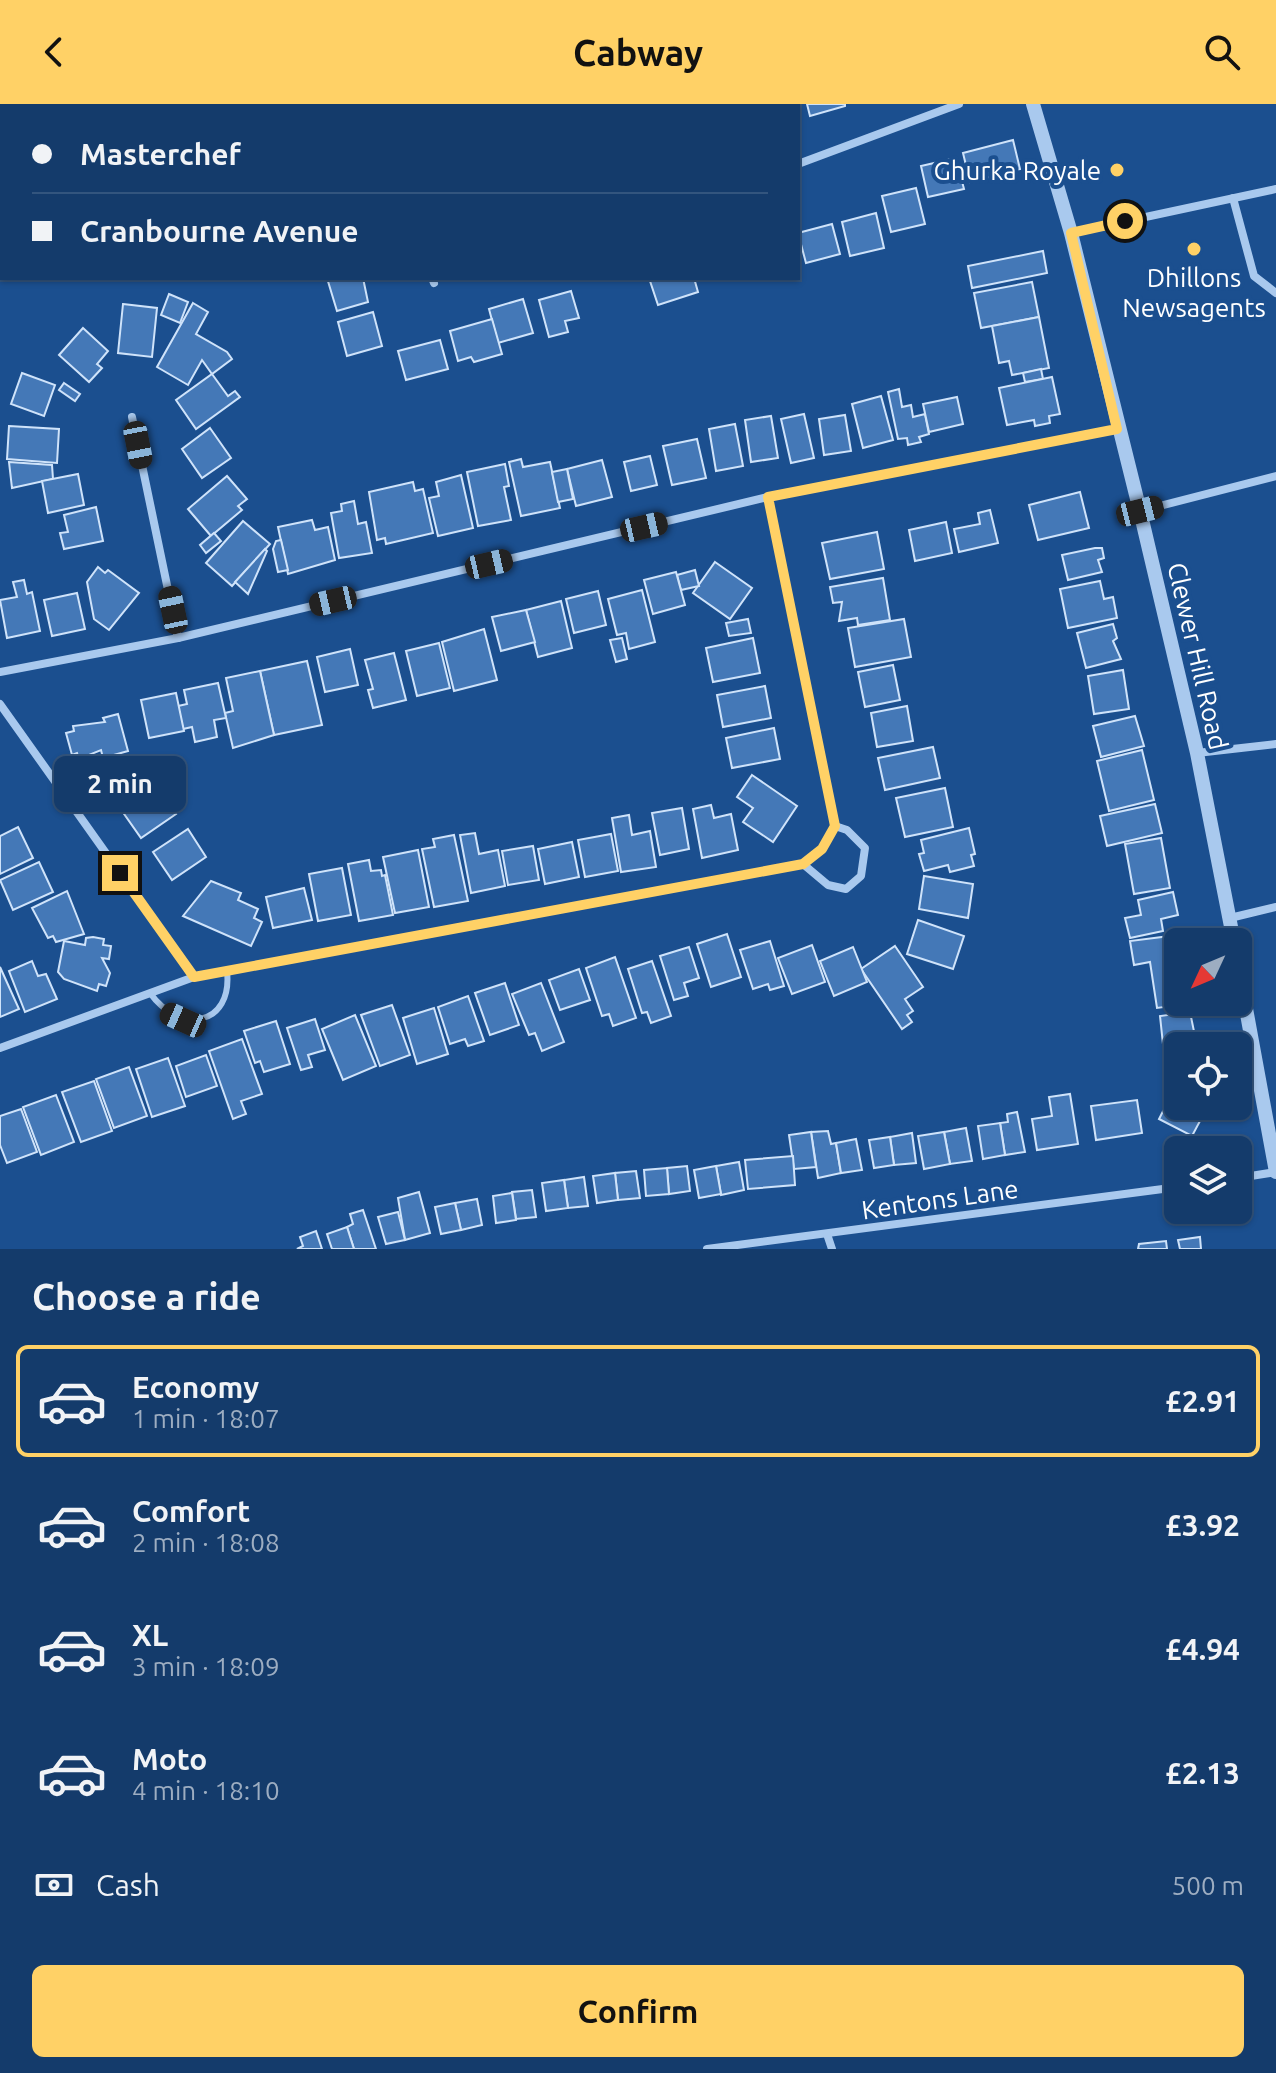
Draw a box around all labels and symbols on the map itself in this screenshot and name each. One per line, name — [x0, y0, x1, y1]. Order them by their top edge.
place label: Ghurka Royale — [933, 156, 1101, 185]
marker: Ghurka Royale — [1108, 161, 1126, 179]
route start — [1107, 203, 1143, 239]
marker: Dhillons Newsagents — [1185, 240, 1203, 258]
place label: Dhillons Newsagents — [1122, 263, 1266, 322]
car — [122, 419, 154, 471]
car — [1114, 494, 1166, 528]
car — [618, 510, 670, 544]
car — [463, 547, 515, 581]
street label: Clewer Hill Road — [1162, 560, 1234, 752]
car — [156, 584, 190, 636]
car — [307, 584, 359, 618]
callout: 2 min — [54, 757, 186, 813]
route end — [102, 855, 138, 891]
north arrow — [1164, 928, 1252, 1016]
car — [156, 999, 210, 1041]
street label: Kentons Lane — [860, 1174, 1020, 1224]

